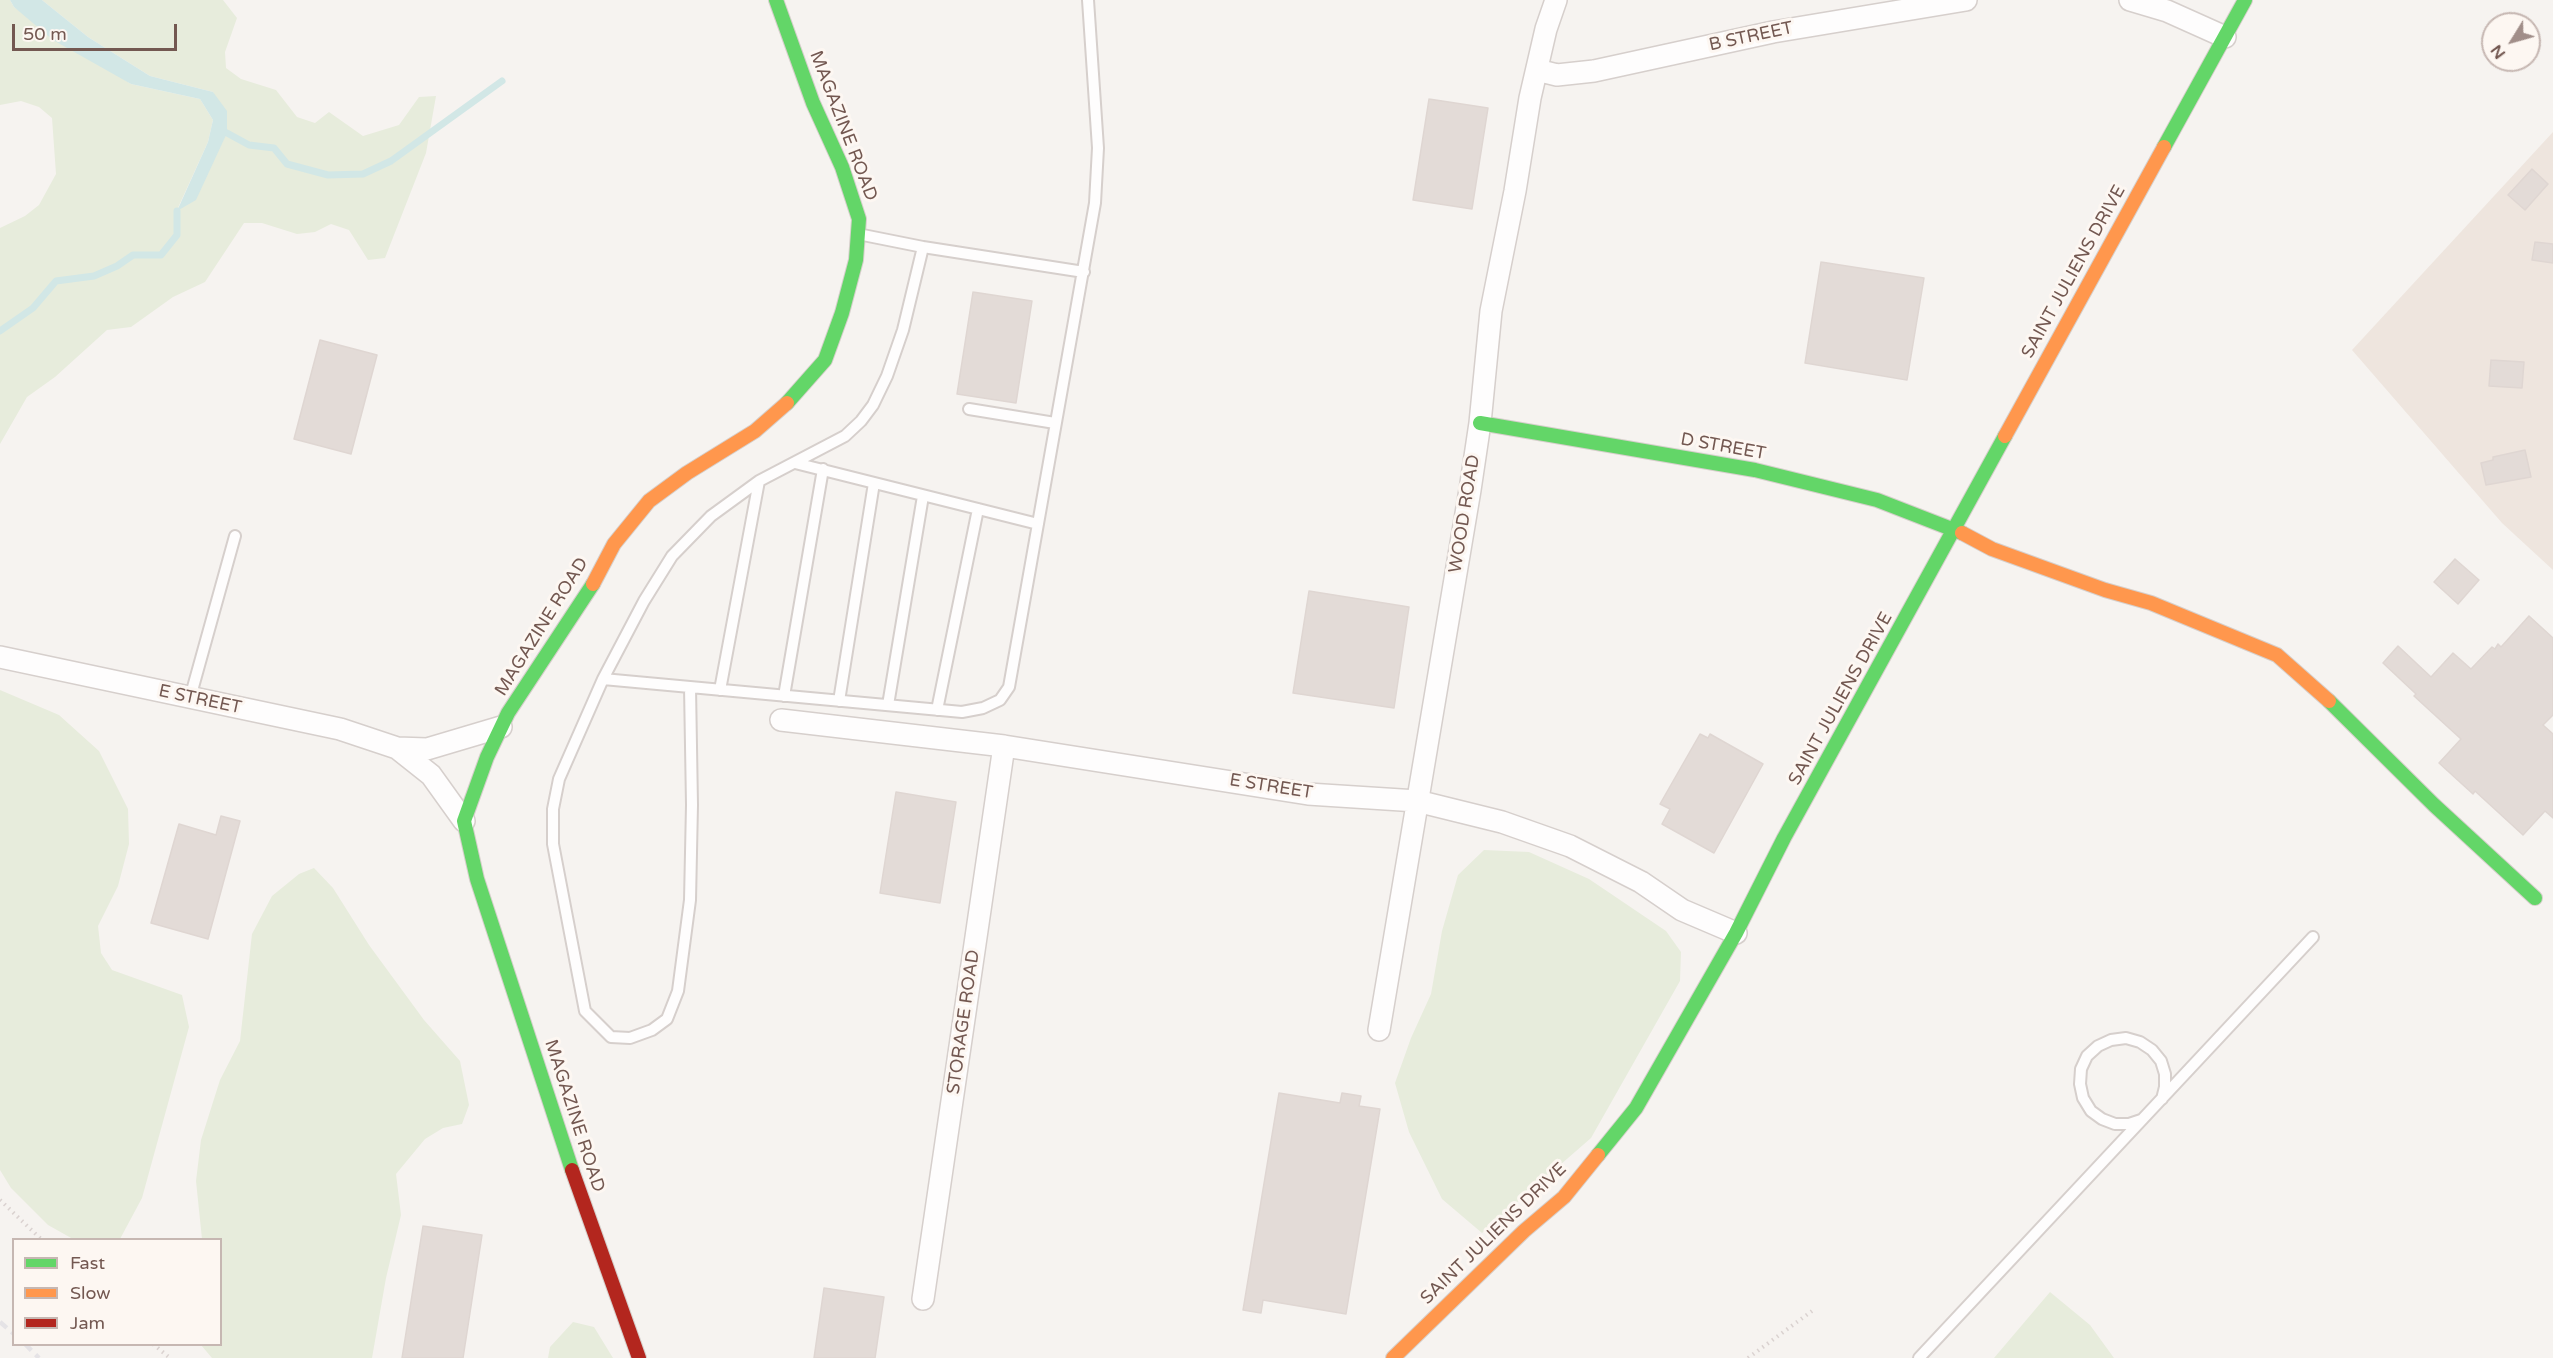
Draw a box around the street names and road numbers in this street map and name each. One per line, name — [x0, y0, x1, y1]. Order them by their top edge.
street label: B STREET — [1707, 18, 1795, 56]
street label: MAGAZINE ROAD — [804, 48, 882, 204]
street label: SAINT JULIENS DRIVE — [2017, 182, 2131, 362]
street label: D STREET — [1679, 429, 1767, 465]
street label: WOOD ROAD — [1445, 453, 1485, 575]
street label: MAGAZINE ROAD — [491, 554, 593, 700]
street label: SAINT JULIENS DRIVE — [1784, 609, 1898, 789]
street label: E STREET — [157, 681, 243, 719]
street label: E STREET — [1228, 770, 1314, 804]
street label: STORAGE ROAD — [943, 948, 985, 1096]
street label: MAGAZINE ROAD — [539, 1037, 609, 1195]
street label: SAINT JULIENS DRIVE — [1417, 1159, 1571, 1309]

